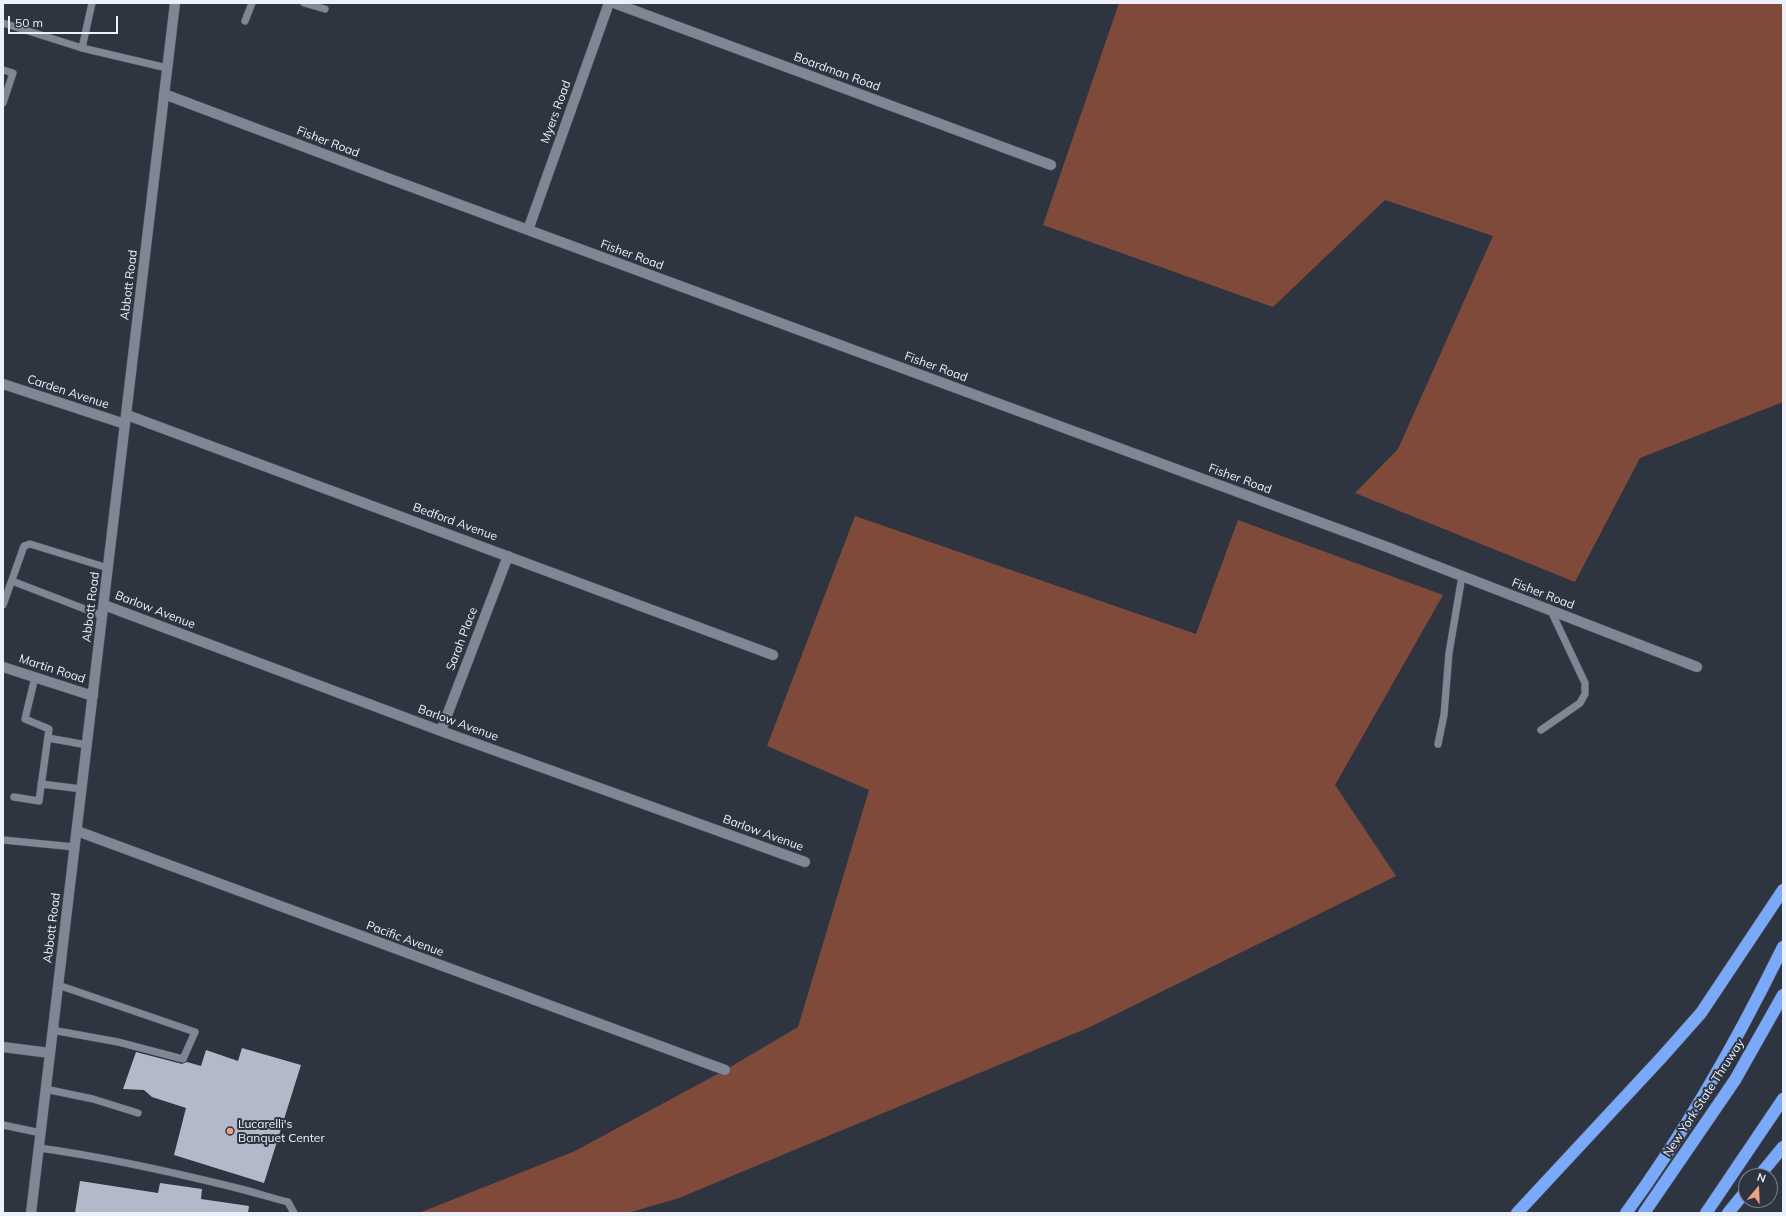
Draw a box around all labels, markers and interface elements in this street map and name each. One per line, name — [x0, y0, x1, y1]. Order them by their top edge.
scale bar — [10, 8, 120, 34]
text: 50 m — [15, 15, 43, 30]
street label: Boardman Road — [792, 50, 882, 94]
street label: Myers Road — [538, 79, 574, 145]
street label: Fisher Road — [295, 123, 361, 161]
street label: Fisher Road — [599, 237, 665, 273]
street label: Abbott Road — [118, 249, 140, 321]
street label: Fisher Road — [903, 349, 969, 385]
street label: Carden Avenue — [25, 372, 111, 412]
street label: Fisher Road — [1207, 461, 1273, 497]
street label: Bedford Avenue — [411, 500, 499, 544]
street label: Abbott Road — [80, 571, 102, 643]
street label: Fisher Road — [1510, 575, 1576, 613]
street label: Barlow Avenue — [113, 588, 197, 632]
street label: Sarah Place — [443, 605, 481, 673]
street label: Martin Road — [17, 652, 87, 686]
street label: Barlow Avenue — [416, 702, 500, 744]
street label: Barlow Avenue — [721, 812, 805, 854]
street label: Abbott Road — [41, 892, 63, 964]
street label: Pacific Avenue — [364, 918, 446, 960]
street label: New York State Thruway — [1660, 1036, 1748, 1160]
place label: Lucarelli's Banquet Center — [238, 1117, 325, 1145]
marker: Lucarelli's Banquet Center — [225, 1126, 235, 1136]
north arrow — [1738, 1168, 1778, 1208]
text: N — [1755, 1170, 1768, 1186]

